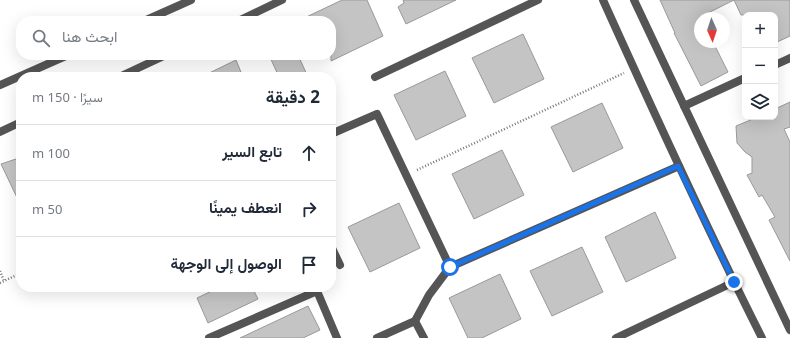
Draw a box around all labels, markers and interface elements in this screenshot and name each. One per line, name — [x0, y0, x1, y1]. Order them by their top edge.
north arrow — [694, 12, 730, 48]
map controls — [742, 12, 778, 120]
button: + — [742, 12, 778, 48]
search box — [16, 16, 336, 60]
text: ابحث هنا — [62, 26, 117, 46]
icon: search — [30, 27, 52, 49]
button: − — [742, 48, 778, 84]
button: layers — [742, 84, 778, 120]
text: 2 دقيقة — [266, 85, 320, 108]
text: سيرًا · 150 m — [32, 88, 103, 106]
text: تابع السير — [222, 141, 282, 161]
icon: ahead — [298, 142, 320, 164]
text: 100 m — [32, 144, 70, 162]
text: انعطف يمينًا — [209, 197, 282, 217]
icon: right — [298, 198, 320, 220]
text: 50 m — [32, 200, 62, 218]
text: الوصول إلى الوجهة — [171, 253, 282, 273]
icon: arrive — [298, 254, 320, 276]
route start — [441, 258, 459, 276]
route end — [725, 273, 743, 291]

